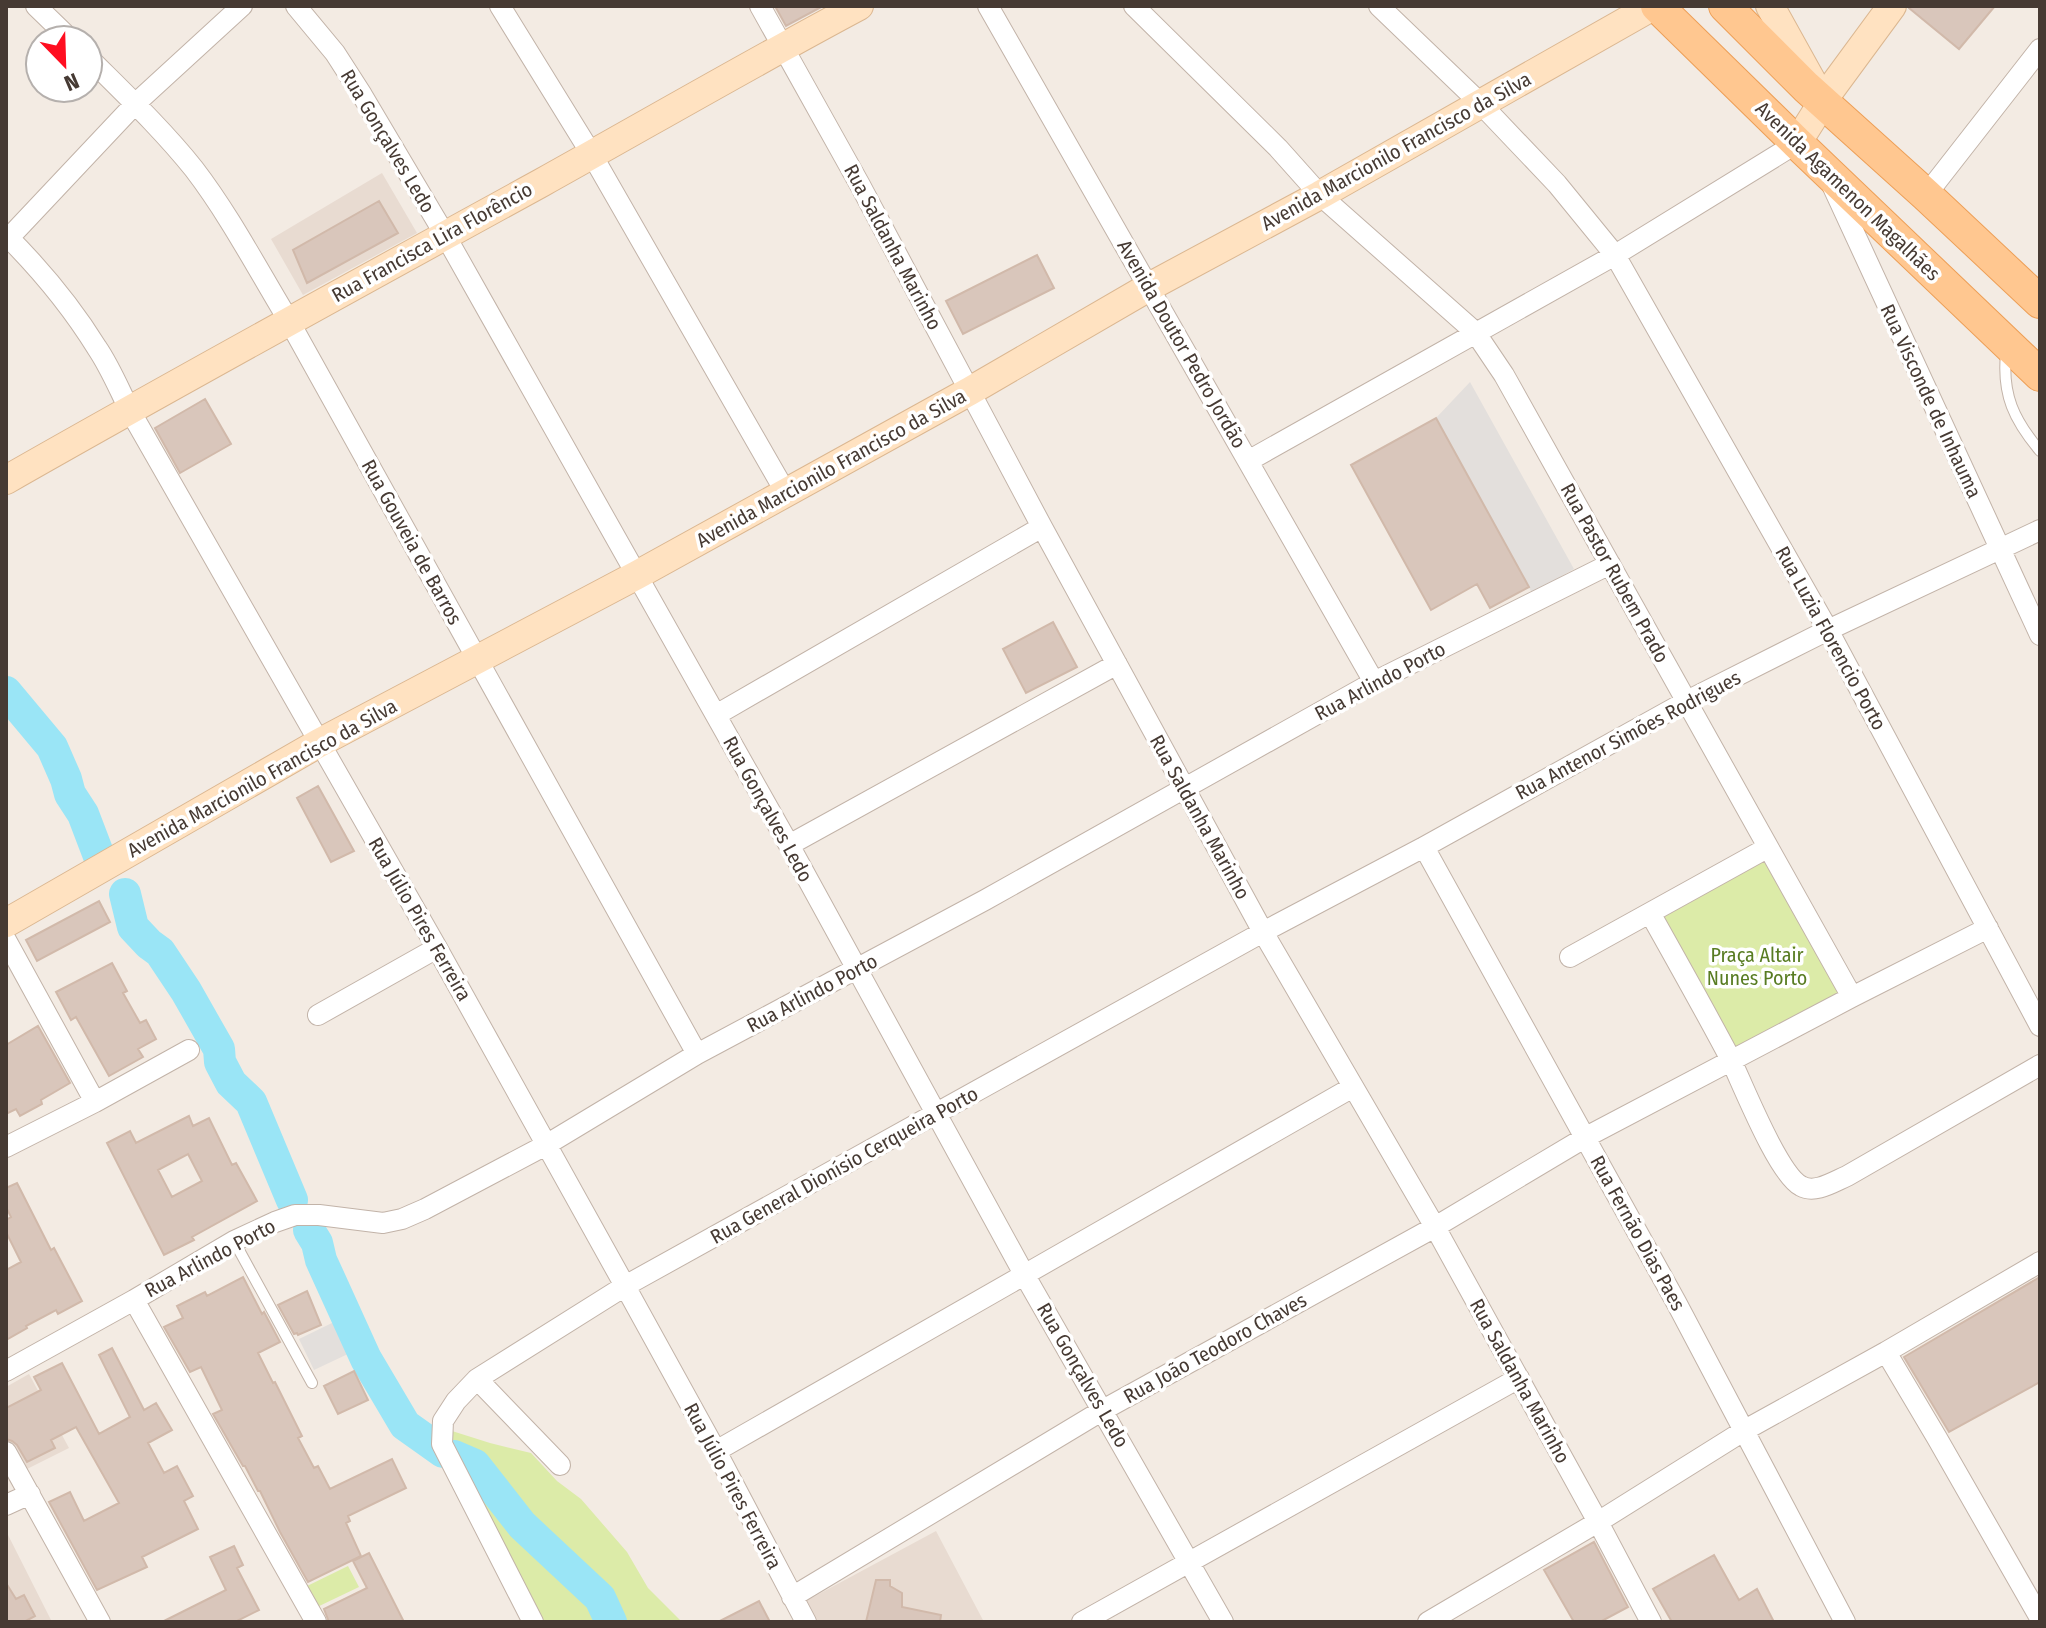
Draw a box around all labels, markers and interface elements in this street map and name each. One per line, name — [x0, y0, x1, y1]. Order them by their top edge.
north arrow — [24, 24, 104, 104]
street label: Rua Gonçalves Ledo — [336, 65, 440, 217]
text: N — [60, 67, 83, 97]
street label: Avenida Marcionilo Francisco da Silva — [1257, 67, 1535, 235]
street label: Avenida Agamenon Magalhães — [1751, 96, 1945, 286]
street label: Rua Saldanha Marinho — [839, 160, 947, 334]
street label: Rua Francisca Lira Florêncio — [328, 177, 536, 307]
street label: Avenida Doutor Pedro Jordão — [1112, 236, 1252, 452]
street label: Rua Visconde de Inhauma — [1875, 300, 1987, 502]
street label: Avenida Marcionilo Francisco da Silva — [692, 384, 970, 552]
street label: Rua Gouveia de Barros — [357, 455, 467, 629]
street label: Rua Pastor Rubem Prado — [1556, 479, 1674, 667]
street label: Rua Luzia Florencio Porto — [1770, 542, 1892, 734]
street label: Rua Arlindo Porto — [1311, 637, 1449, 725]
street label: Rua Antenor Simões Rodrigues — [1511, 665, 1745, 805]
street label: Avenida Marcionilo Francisco da Silva — [123, 694, 401, 862]
street label: Rua Saldanha Marinho — [1145, 731, 1255, 903]
street label: Rua Gonçalves Ledo — [718, 732, 818, 886]
street label: Rua Júlio Pires Ferreira — [363, 833, 477, 1005]
park label: Praça Altair Nunes Porto — [1707, 943, 1807, 990]
street label: Rua Arlindo Porto — [743, 949, 881, 1037]
street label: Rua General Dionísio Cerqueira Porto — [706, 1081, 982, 1249]
street label: Rua Fernão Dias Paes — [1585, 1151, 1691, 1315]
street label: Rua Arlindo Porto — [141, 1214, 279, 1302]
street label: Rua João Teodoro Chaves — [1119, 1288, 1311, 1408]
street label: Rua Saldanha Marinho — [1465, 1295, 1575, 1467]
street label: Rua Gonçalves Ledo — [1032, 1298, 1134, 1452]
street label: Rua Júlio Pires Ferreira — [679, 1399, 787, 1573]

